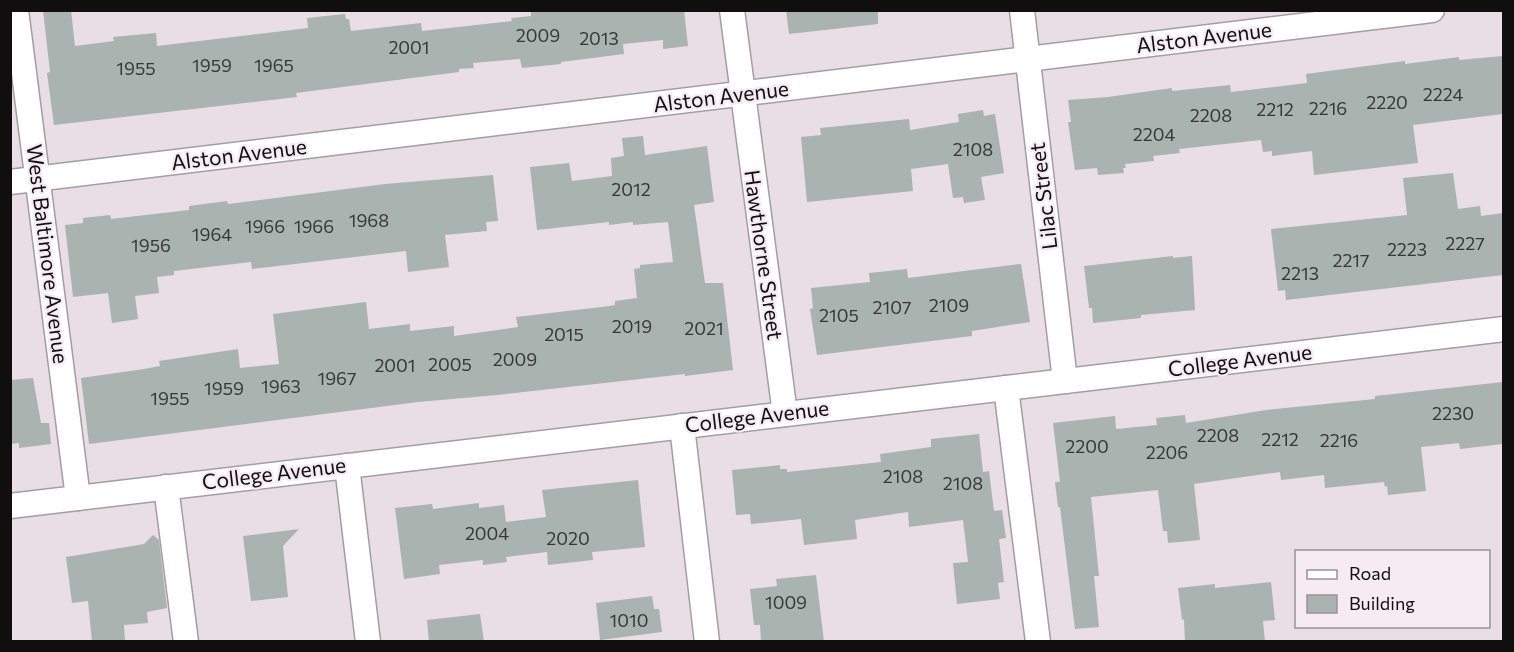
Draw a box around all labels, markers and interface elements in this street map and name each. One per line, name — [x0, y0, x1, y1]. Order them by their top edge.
street label: Alston Avenue — [1135, 16, 1273, 57]
house number: 2009 — [516, 24, 560, 46]
house number: 2013 — [579, 27, 619, 49]
house number: 2001 — [388, 36, 430, 58]
house number: 1959 — [192, 54, 232, 76]
house number: 1965 — [254, 54, 294, 76]
house number: 1955 — [116, 57, 156, 79]
street label: Alston Avenue — [652, 75, 790, 116]
house number: 2224 — [1423, 83, 1463, 105]
house number: 2220 — [1366, 91, 1408, 113]
house number: 2216 — [1309, 97, 1347, 119]
house number: 2212 — [1256, 98, 1294, 120]
house number: 2208 — [1190, 104, 1232, 126]
house number: 2204 — [1133, 123, 1175, 145]
street label: Alston Avenue — [170, 133, 308, 174]
house number: 2108 — [953, 138, 993, 160]
street label: Lilac Street — [1024, 141, 1061, 251]
street label: West Baltimore Avenue — [23, 143, 74, 365]
street label: Hawthorne Street — [740, 168, 789, 341]
house number: 2012 — [611, 178, 651, 200]
house number: 1968 — [349, 209, 389, 231]
house number: 1966 — [245, 215, 285, 237]
house number: 1966 — [294, 215, 334, 237]
house number: 1964 — [192, 223, 232, 245]
house number: 2227 — [1445, 232, 1485, 254]
house number: 1956 — [131, 234, 171, 256]
house number: 2223 — [1387, 238, 1427, 260]
house number: 2217 — [1332, 249, 1370, 271]
house number: 2213 — [1281, 262, 1319, 284]
house number: 2109 — [929, 294, 969, 316]
house number: 2107 — [873, 296, 911, 318]
house number: 2105 — [819, 304, 859, 326]
house number: 2019 — [612, 315, 652, 337]
house number: 2021 — [684, 317, 724, 339]
house number: 2015 — [544, 323, 584, 345]
street label: College Avenue — [1166, 338, 1313, 381]
house number: 2009 — [493, 348, 537, 370]
house number: 2005 — [428, 353, 472, 375]
house number: 2001 — [374, 354, 416, 376]
house number: 1967 — [318, 367, 356, 389]
house number: 1963 — [261, 375, 301, 397]
house number: 1959 — [204, 377, 244, 399]
house number: 1955 — [150, 387, 190, 409]
street label: College Avenue — [683, 394, 830, 437]
house number: 2230 — [1432, 402, 1474, 424]
house number: 2208 — [1197, 424, 1239, 446]
house number: 2212 — [1261, 428, 1299, 450]
house number: 2216 — [1320, 429, 1358, 451]
house number: 2200 — [1065, 435, 1109, 457]
house number: 2206 — [1146, 441, 1188, 463]
street label: College Avenue — [200, 451, 347, 494]
house number: 2108 — [883, 465, 923, 487]
house number: 2108 — [943, 472, 983, 494]
house number: 2004 — [465, 522, 509, 544]
house number: 2020 — [546, 527, 590, 549]
legend — [1295, 550, 1490, 628]
text: Road — [1349, 562, 1391, 584]
house number: 1009 — [765, 591, 807, 613]
text: Building — [1349, 592, 1415, 614]
house number: 1010 — [610, 609, 648, 631]

